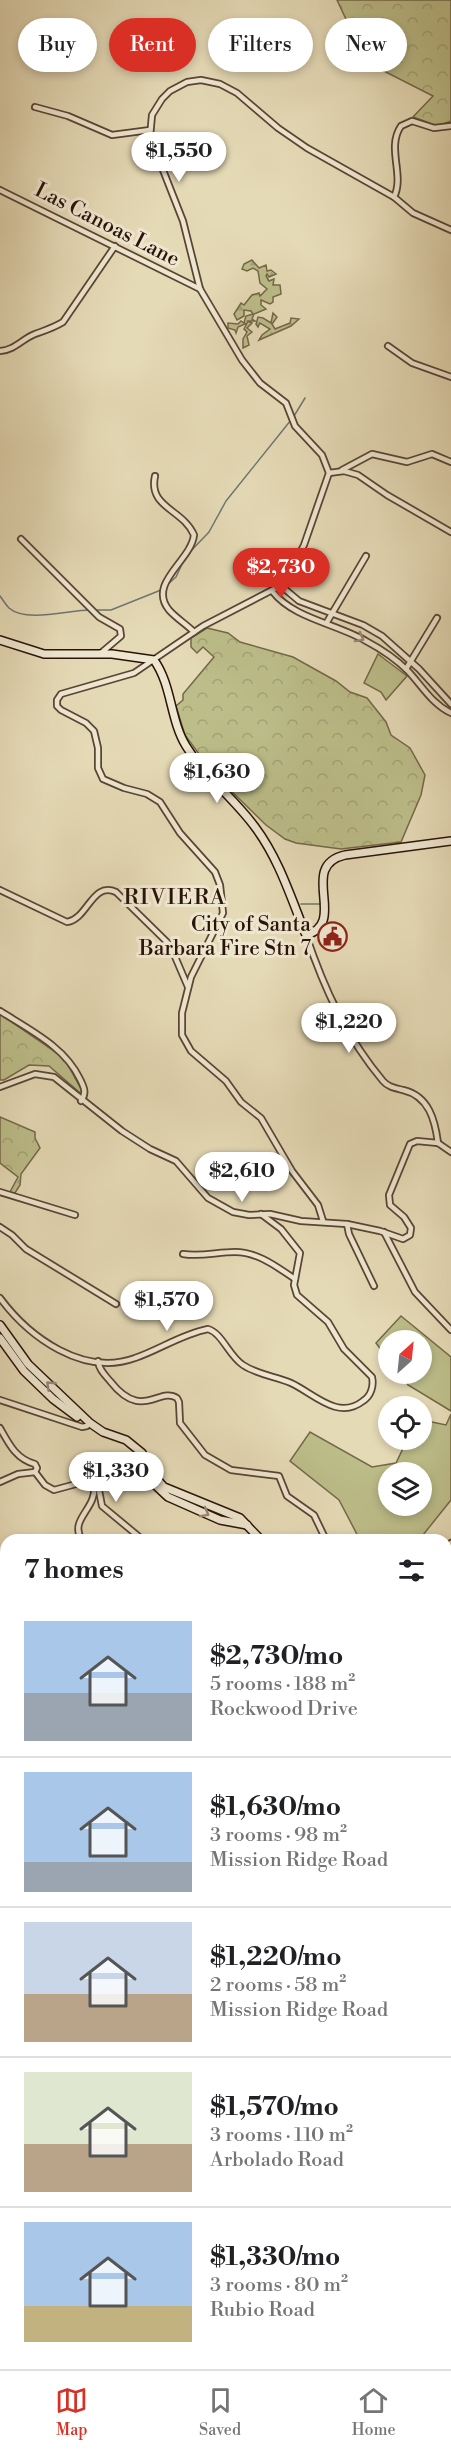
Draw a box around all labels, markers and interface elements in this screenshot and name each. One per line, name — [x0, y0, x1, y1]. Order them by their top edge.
chip: Buy — [18, 18, 97, 72]
chip: Rent — [109, 18, 196, 72]
chip: Filters — [208, 18, 313, 72]
chip: New — [325, 18, 407, 72]
pin: $1,550 — [130, 132, 228, 183]
text: $1,550 — [145, 139, 213, 164]
street label: Las Canoas Lane — [30, 177, 184, 273]
pin: $2,730 — [232, 548, 330, 599]
text: $2,730 — [247, 555, 315, 580]
one-way arrow — [354, 631, 364, 642]
pin: $1,630 — [168, 753, 266, 804]
text: $1,630 — [183, 760, 251, 785]
district label: RIVIERA — [123, 884, 227, 911]
place label: City of Santa Barbara Fire Stn 7 — [138, 912, 311, 962]
public building icon: City of Santa Barbara Fire Stn 7 — [316, 921, 348, 953]
pin: $1,220 — [300, 1003, 398, 1054]
text: $1,220 — [315, 1010, 383, 1035]
pin: $2,610 — [193, 1152, 291, 1203]
text: $2,610 — [209, 1159, 275, 1184]
pin: $1,570 — [118, 1281, 216, 1332]
text: $1,570 — [134, 1288, 200, 1313]
north arrow — [378, 1330, 432, 1384]
map controls — [378, 1330, 432, 1516]
one-way arrow — [46, 1382, 57, 1393]
button: locate — [378, 1396, 432, 1450]
pin: $1,330 — [67, 1452, 165, 1503]
text: $1,330 — [83, 1459, 149, 1484]
button: layers — [378, 1462, 432, 1516]
one-way arrow — [199, 1506, 209, 1517]
text: 7 homes — [24, 1554, 124, 1586]
icon: filters — [395, 1554, 428, 1587]
text: $2,730/mo — [210, 1640, 343, 1672]
icon: home — [72, 1645, 144, 1717]
text: 5 rooms · 188 m² — [210, 1672, 355, 1697]
text: Rockwood Drive — [210, 1697, 358, 1722]
text: $1,630/mo — [210, 1791, 341, 1823]
icon: home — [72, 1796, 144, 1868]
text: 3 rooms · 98 m² — [210, 1823, 347, 1848]
text: Mission Ridge Road — [210, 1848, 388, 1873]
text: $1,220/mo — [210, 1941, 342, 1973]
icon: home — [72, 1946, 144, 2018]
text: 2 rooms · 58 m² — [210, 1973, 346, 1998]
text: Mission Ridge Road — [210, 1998, 388, 2023]
text: $1,570/mo — [210, 2091, 339, 2123]
icon: home — [72, 2096, 144, 2168]
text: 3 rooms · 110 m² — [210, 2123, 353, 2148]
text: Arbolado Road — [210, 2148, 344, 2173]
text: $1,330/mo — [210, 2241, 340, 2273]
icon: home — [72, 2246, 144, 2318]
text: 3 rooms · 80 m² — [210, 2273, 348, 2298]
text: Rubio Road — [210, 2298, 315, 2323]
tab: Map — [55, 2384, 88, 2440]
tab: Saved — [199, 2384, 241, 2440]
tab: Home — [352, 2384, 396, 2440]

